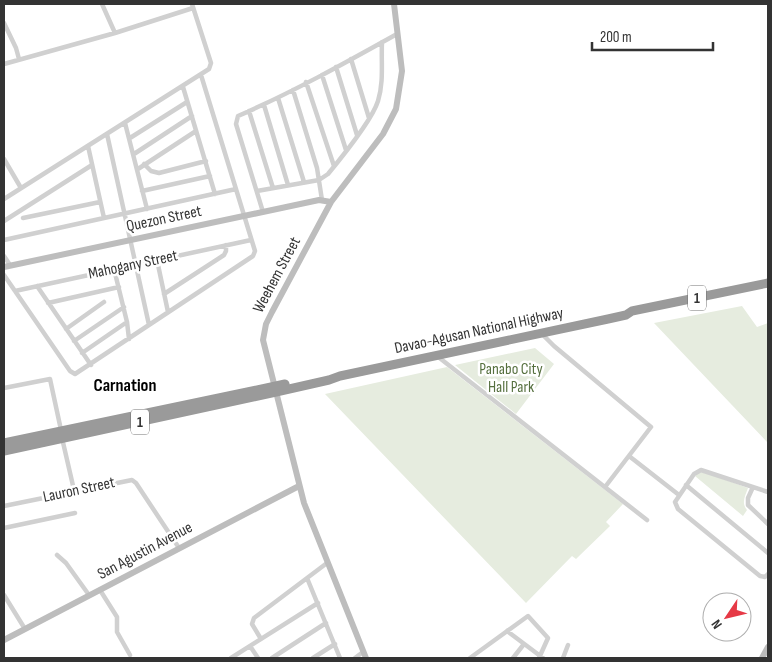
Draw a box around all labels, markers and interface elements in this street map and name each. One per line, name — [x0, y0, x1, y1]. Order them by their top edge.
scale bar — [592, 20, 713, 52]
text: 200 m — [600, 28, 632, 47]
street label: Quezon Street — [125, 202, 203, 236]
street label: Weehem Street — [249, 234, 305, 316]
street label: Mahogany Street — [87, 246, 179, 284]
road number: 1 — [688, 286, 706, 310]
street label: Davao-Agusan National Highway — [393, 304, 565, 358]
park label: Panabo City Hall Park — [479, 360, 543, 397]
district label: Carnation — [94, 375, 156, 396]
road number: 1 — [131, 410, 149, 434]
street label: Lauron Street — [41, 473, 117, 507]
street label: San Agustin Avenue — [94, 518, 196, 584]
north arrow — [702, 592, 752, 642]
text: N — [708, 616, 726, 632]

